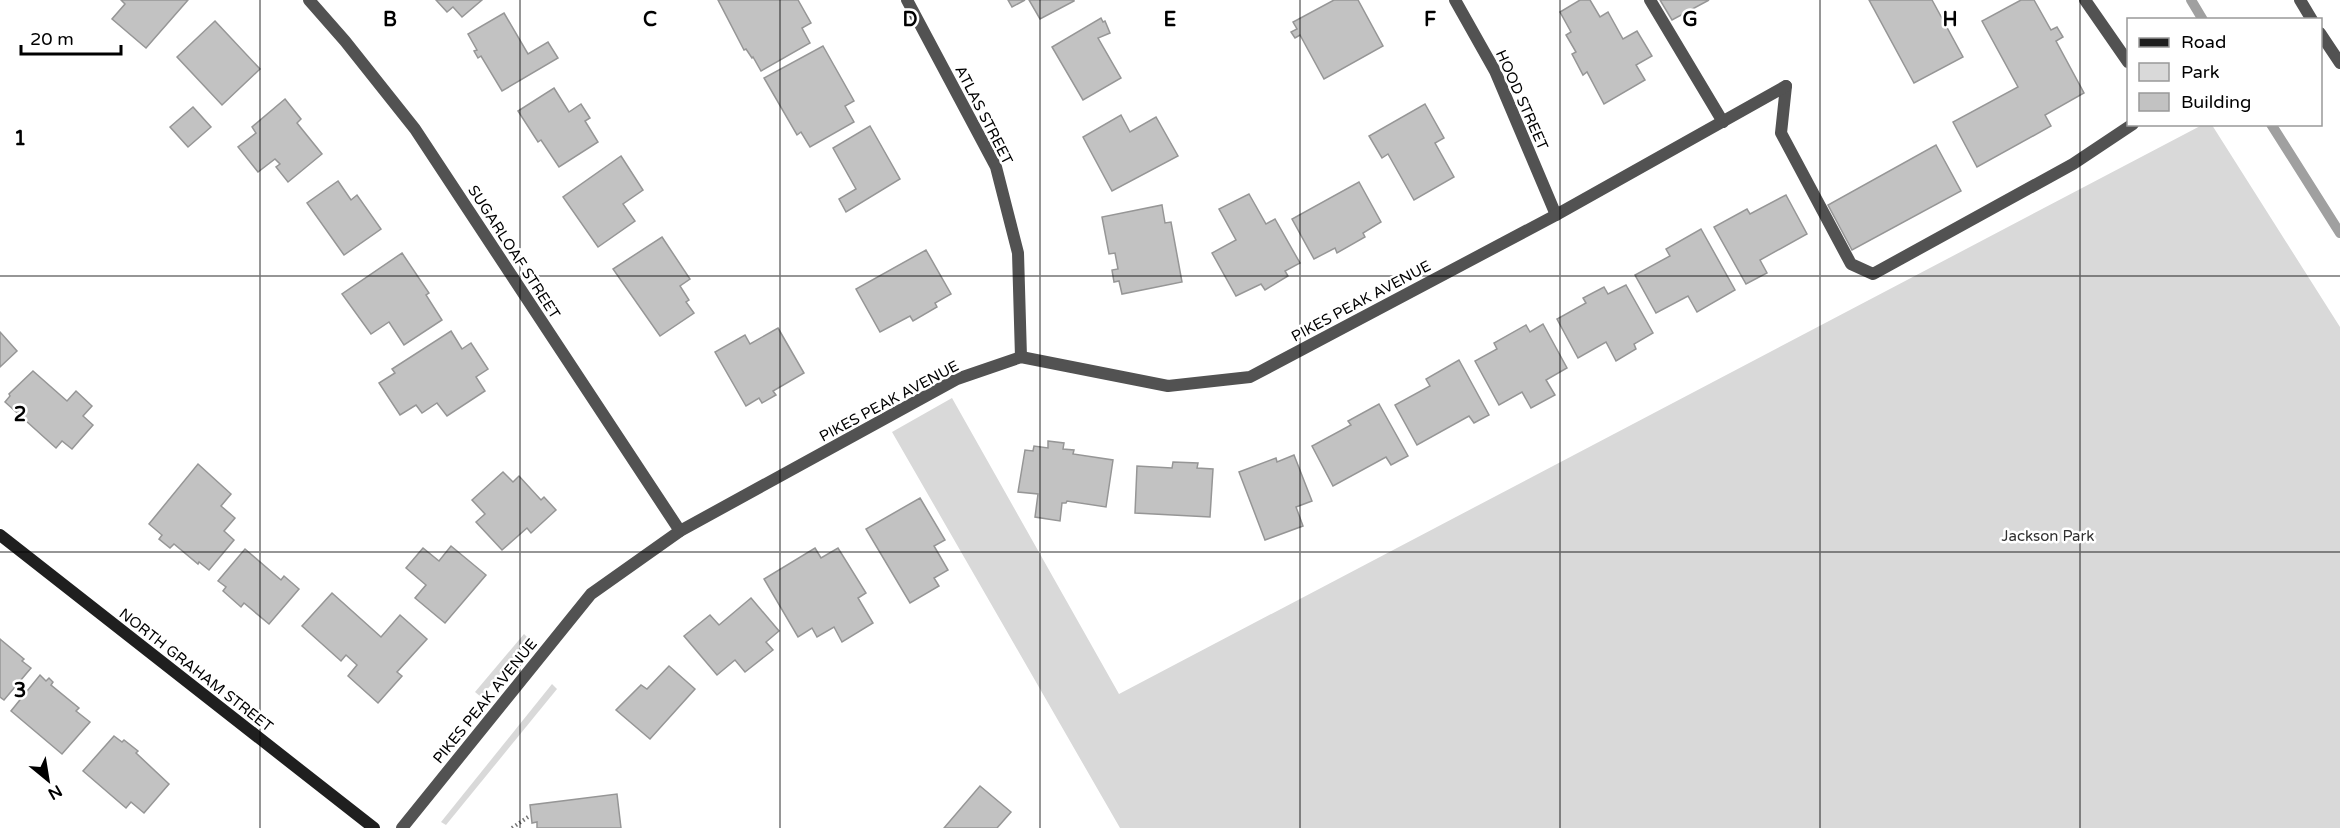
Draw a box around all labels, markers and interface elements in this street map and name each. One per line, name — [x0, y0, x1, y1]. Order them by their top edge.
text: B — [383, 8, 397, 32]
text: C — [643, 8, 657, 32]
text: D — [902, 8, 918, 32]
text: E — [1164, 8, 1177, 32]
text: F — [1424, 8, 1436, 32]
text: G — [1682, 8, 1698, 32]
text: H — [1942, 8, 1958, 32]
scale bar — [21, 18, 122, 56]
legend — [2127, 18, 2322, 126]
text: 20 m — [30, 28, 74, 50]
text: Road — [2181, 31, 2226, 53]
street label: HOOD STREET — [1492, 47, 1552, 153]
text: Park — [2181, 61, 2220, 83]
street label: ATLAS STREET — [951, 62, 1017, 168]
text: Building — [2181, 91, 2251, 113]
text: 1 — [14, 127, 26, 151]
street label: SUGARLOAF STREET — [464, 182, 564, 322]
street label: PIKES PEAK AVENUE — [1288, 257, 1434, 345]
street label: PIKES PEAK AVENUE — [816, 357, 962, 445]
text: 2 — [14, 403, 26, 427]
park label: Jackson Park — [2002, 527, 2094, 545]
street label: NORTH GRAHAM STREET — [116, 604, 276, 736]
street label: PIKES PEAK AVENUE — [429, 635, 541, 767]
text: 3 — [14, 679, 26, 703]
north arrow — [18, 750, 78, 810]
text: N — [44, 780, 66, 804]

